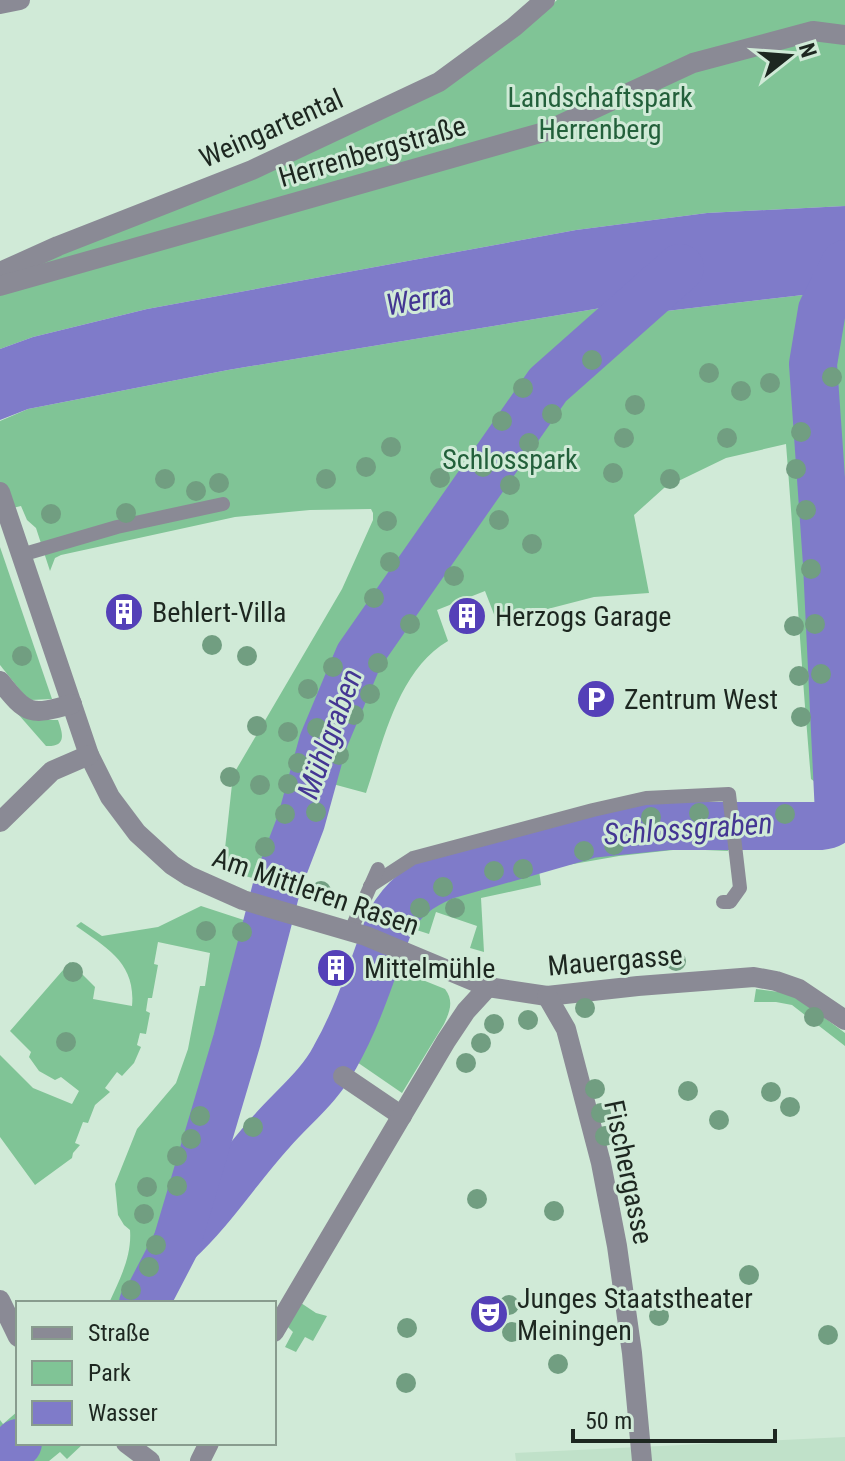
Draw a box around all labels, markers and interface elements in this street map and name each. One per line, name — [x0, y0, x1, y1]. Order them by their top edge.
north arrow — [749, 16, 829, 96]
text: N — [794, 40, 822, 60]
park label: Landschaftspark Herrenberg — [507, 81, 693, 146]
street label: Weingartental — [194, 82, 348, 175]
street label: Herrenbergstraße — [275, 109, 470, 194]
water label: Werra — [383, 277, 455, 323]
park label: Schlosspark — [442, 443, 578, 476]
building icon: Behlert-Villa — [103, 591, 145, 633]
building icon: Herzogs Garage — [446, 595, 488, 637]
place label: Behlert-Villa — [152, 596, 286, 629]
place label: Herzogs Garage — [495, 600, 671, 633]
water label: Mühlgraben — [290, 664, 369, 803]
parking icon: Zentrum West — [575, 678, 617, 720]
place label: Zentrum West — [624, 683, 778, 716]
water label: Schlossgraben — [602, 805, 774, 852]
street label: Am Mittleren Rasen — [208, 841, 424, 942]
street label: Mauergasse — [546, 938, 684, 983]
building icon: Mittelmühle — [315, 947, 357, 989]
place label: Mittelmühle — [364, 952, 495, 985]
street label: Fischergasse — [597, 1097, 660, 1247]
place label: Junges Staatstheater Meiningen — [517, 1282, 753, 1347]
theatre icon: Junges Staatstheater Meiningen — [468, 1293, 510, 1335]
legend — [16, 1301, 276, 1445]
text: Straße — [88, 1319, 150, 1347]
text: Park — [88, 1359, 131, 1387]
scale bar — [573, 1393, 775, 1443]
text: Wasser — [88, 1399, 158, 1427]
text: 50 m — [585, 1407, 632, 1435]

